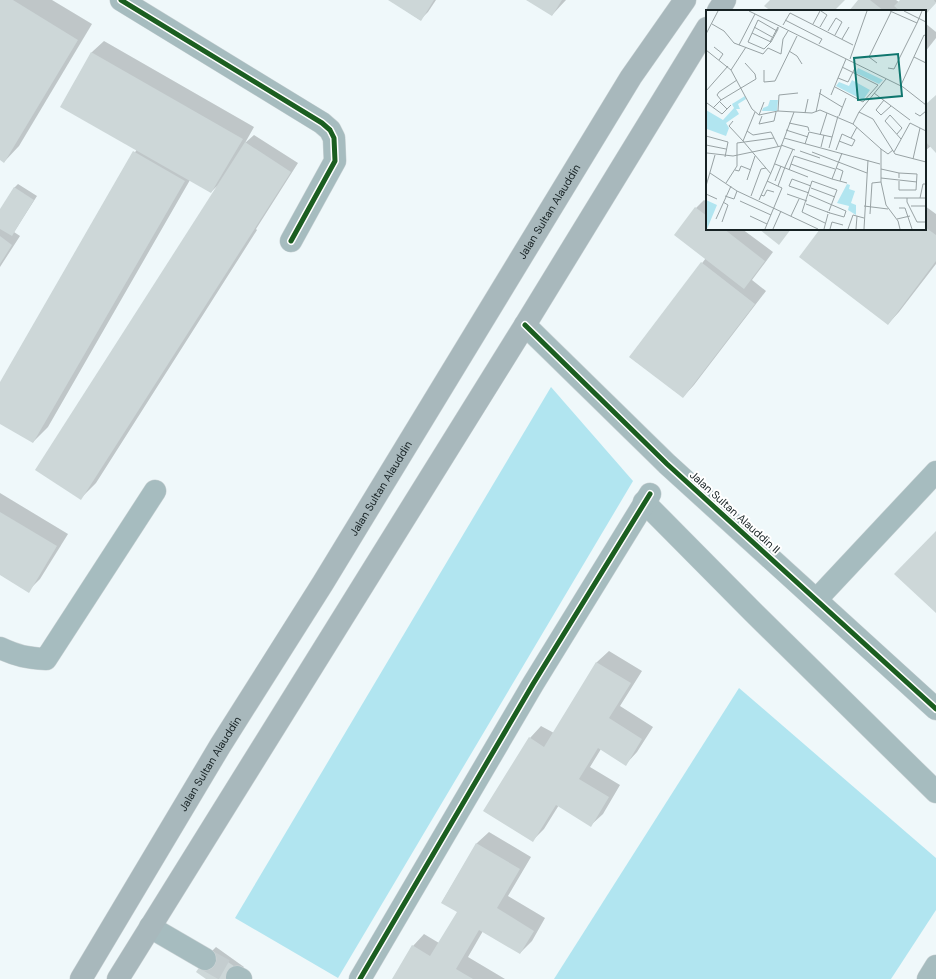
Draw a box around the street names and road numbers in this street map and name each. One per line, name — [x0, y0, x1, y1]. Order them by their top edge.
street label: Jalan Sultan Alauddin — [515, 161, 583, 262]
street label: Jalan Sultan Alauddin — [346, 438, 415, 538]
street label: Jalan Sultan Alauddin II — [687, 468, 783, 556]
street label: Jalan Sultan Alauddin — [176, 713, 244, 814]

